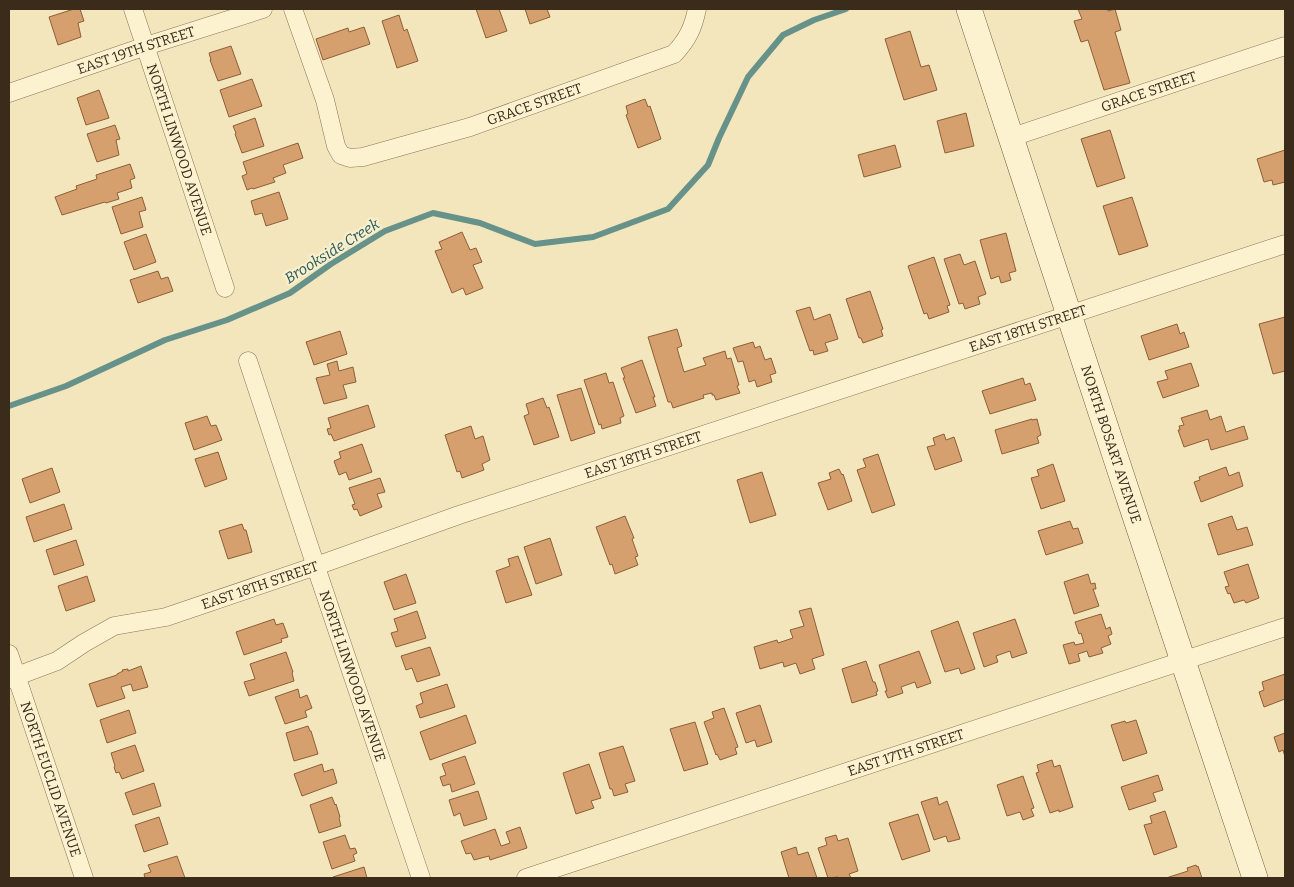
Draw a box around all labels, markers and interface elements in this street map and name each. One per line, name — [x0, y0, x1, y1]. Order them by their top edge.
street label: EAST 19TH STREET — [75, 23, 197, 77]
street label: NORTH LINWOOD AVENUE — [143, 61, 216, 238]
street label: GRACE STREET — [1099, 68, 1199, 115]
street label: GRACE STREET — [485, 79, 584, 129]
water label: Brookside Creek — [281, 214, 383, 287]
street label: EAST 18TH STREET — [967, 301, 1089, 356]
street label: NORTH BOSART AVENUE — [1078, 363, 1145, 526]
street label: EAST 18TH STREET — [582, 427, 704, 482]
street label: EAST 18TH STREET — [199, 557, 320, 613]
street label: NORTH LINWOOD AVENUE — [316, 588, 390, 764]
street label: NORTH EUCLID AVENUE — [17, 699, 85, 859]
street label: EAST 17TH STREET — [845, 725, 966, 780]

